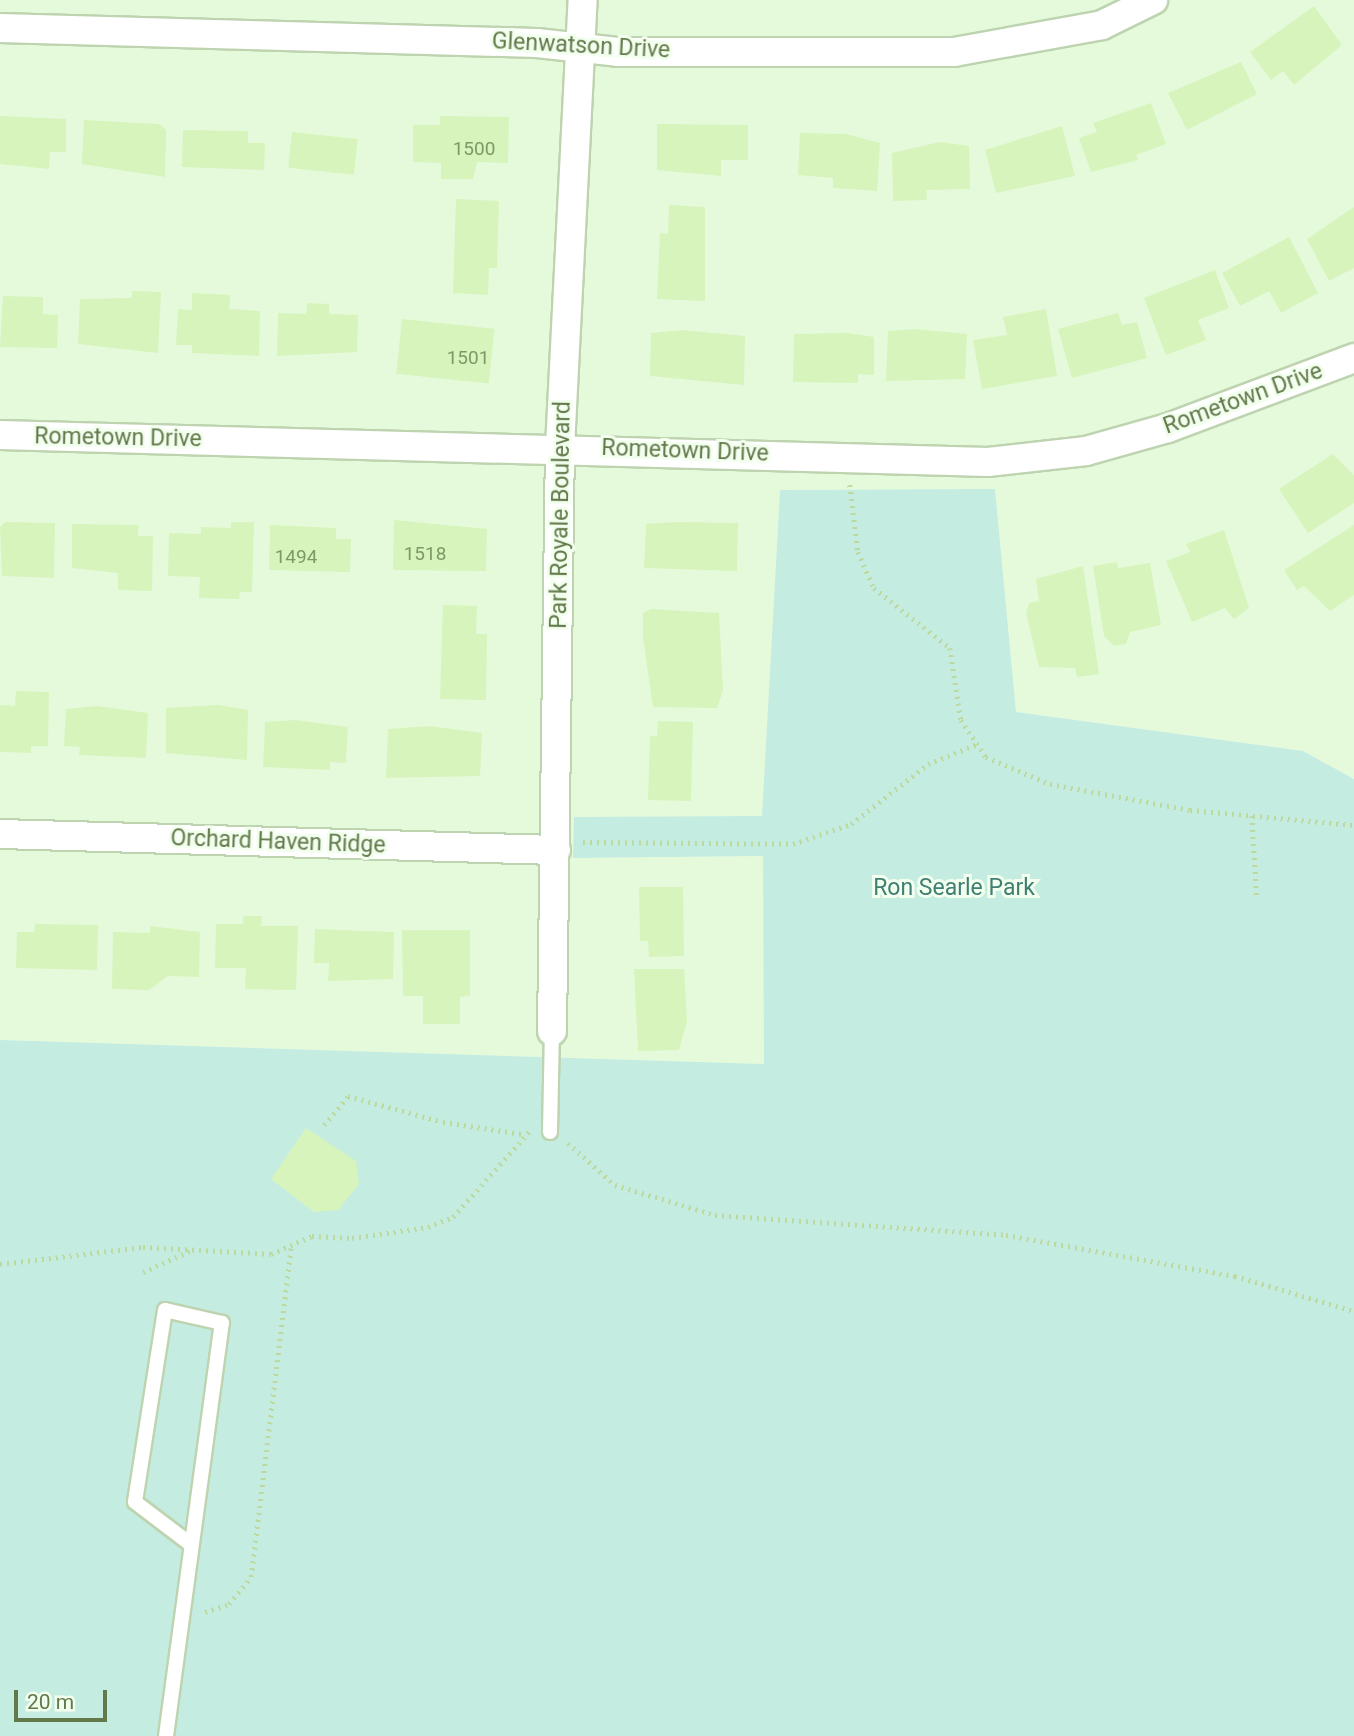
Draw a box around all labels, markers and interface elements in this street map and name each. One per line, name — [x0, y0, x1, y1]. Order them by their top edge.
street label: Glenwatson Drive — [491, 28, 671, 64]
house number: 1500 — [453, 138, 495, 160]
house number: 1501 — [447, 347, 489, 369]
street label: Rometown Drive — [1160, 357, 1326, 441]
street label: Park Royale Boulevard — [545, 401, 577, 629]
street label: Rometown Drive — [34, 423, 202, 453]
street label: Rometown Drive — [601, 434, 769, 468]
house number: 1518 — [404, 543, 446, 565]
house number: 1494 — [275, 546, 317, 568]
street label: Orchard Haven Ridge — [170, 824, 386, 860]
park label: Ron Searle Park — [873, 874, 1035, 902]
scale bar — [18, 1676, 110, 1720]
text: 20 m — [27, 1690, 74, 1714]

